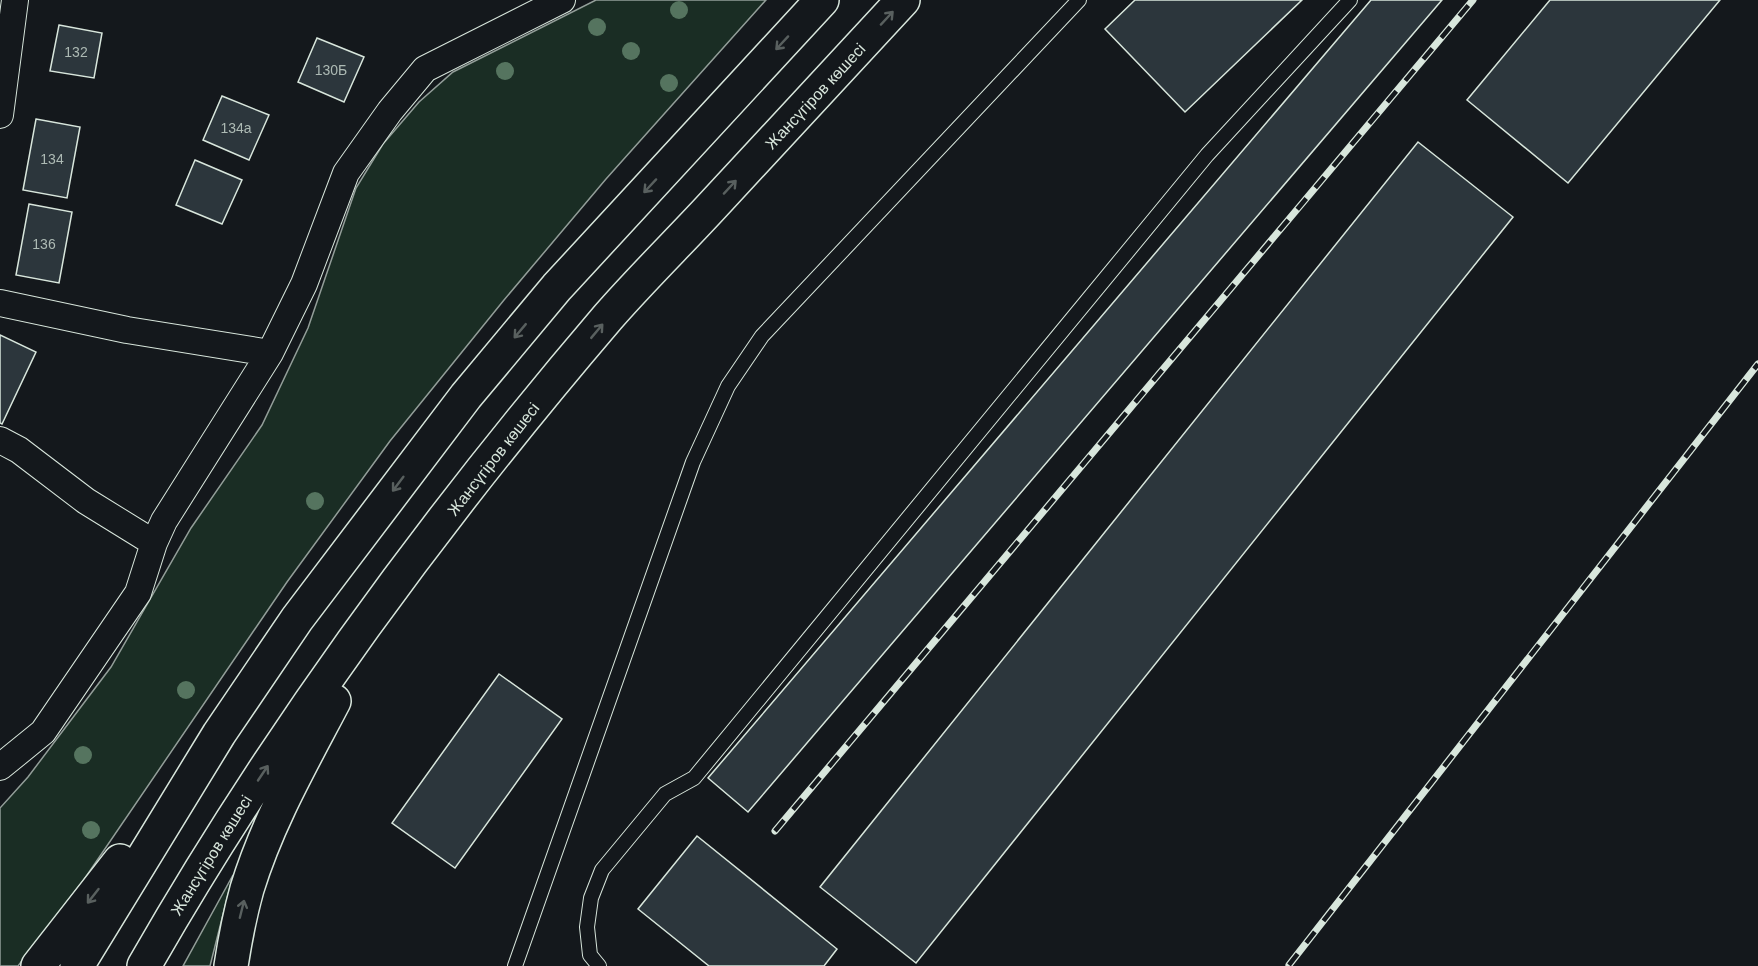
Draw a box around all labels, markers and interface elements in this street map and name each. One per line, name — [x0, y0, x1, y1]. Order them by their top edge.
one-way arrow — [880, 10, 894, 25]
one-way arrow — [776, 35, 790, 50]
street label: Жансүгіров көшесі — [762, 40, 869, 153]
house number: 132 — [64, 44, 88, 60]
house number: 130Б — [315, 62, 347, 78]
house number: 134а — [220, 120, 252, 136]
house number: 134 — [40, 151, 64, 167]
one-way arrow — [643, 178, 657, 193]
one-way arrow — [722, 180, 737, 195]
house number: 136 — [32, 236, 56, 252]
one-way arrow — [513, 323, 526, 339]
one-way arrow — [590, 324, 604, 339]
street label: Жансүгіров көшесі — [444, 400, 543, 519]
one-way arrow — [392, 475, 405, 491]
one-way arrow — [257, 766, 269, 782]
street label: Жансүгіров көшесі — [168, 792, 255, 918]
one-way arrow — [86, 888, 99, 904]
one-way arrow — [237, 900, 249, 919]

